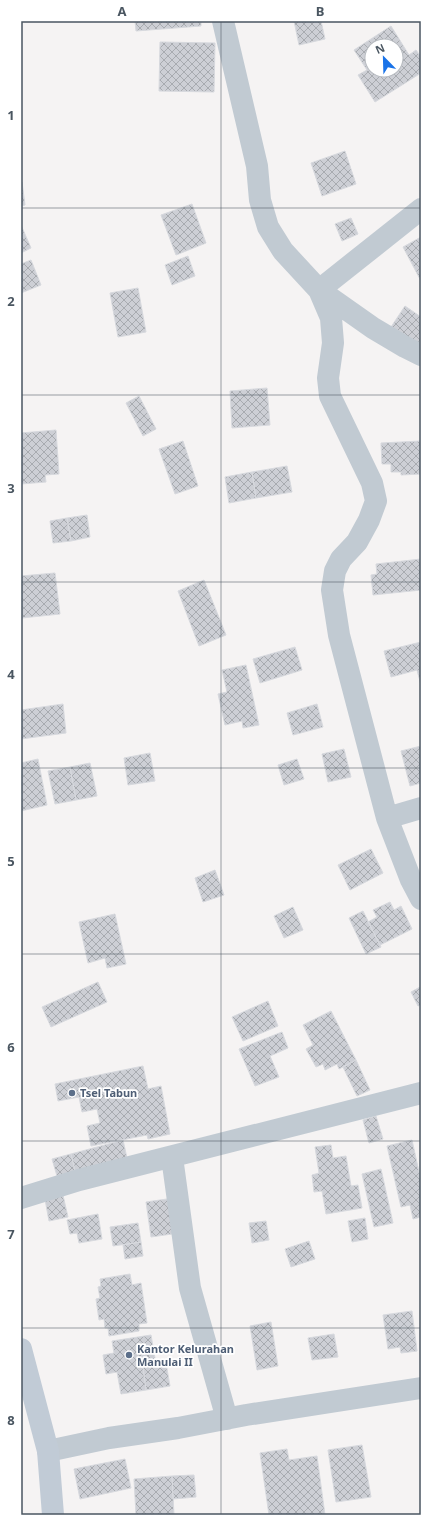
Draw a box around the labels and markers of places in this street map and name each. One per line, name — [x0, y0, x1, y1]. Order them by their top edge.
place label: Tsel Tabun — [80, 1085, 137, 1100]
marker: Tsel Tabun — [67, 1088, 77, 1098]
place label: Kantor Kelurahan Manulai II — [137, 1341, 234, 1369]
marker: Kantor Kelurahan Manulai II — [124, 1350, 134, 1360]

